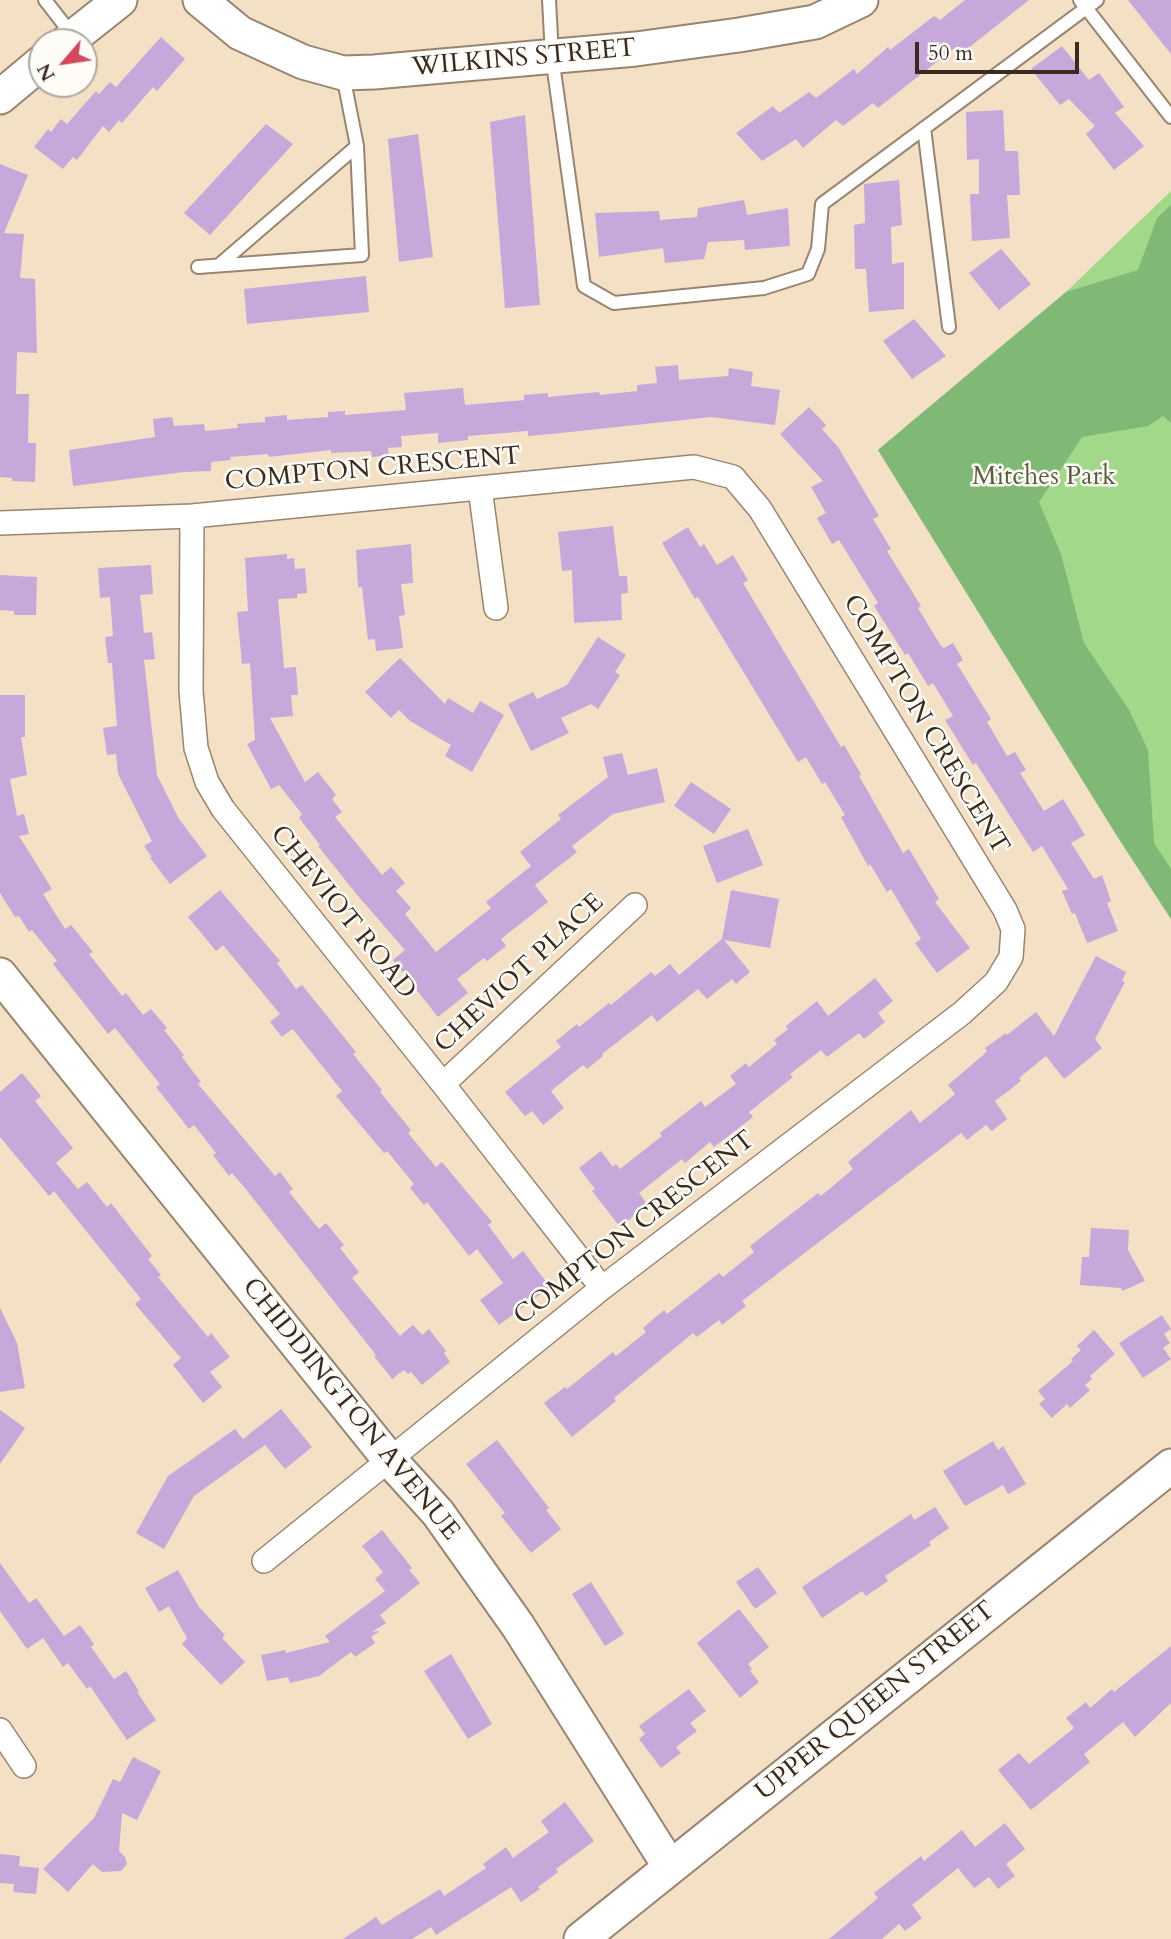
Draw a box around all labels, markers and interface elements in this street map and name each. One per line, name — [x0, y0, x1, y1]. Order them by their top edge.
north arrow — [28, 28, 98, 98]
scale bar — [919, 28, 1084, 72]
street label: WILKINS STREET — [411, 34, 637, 84]
text: 50 m — [928, 39, 973, 68]
text: N — [31, 59, 62, 86]
street label: COMPTON CRESCENT — [224, 442, 522, 498]
park label: Mitches Park — [972, 462, 1116, 494]
street label: COMPTON CRESCENT — [835, 590, 1015, 860]
street label: CHEVIOT ROAD — [262, 820, 422, 1006]
street label: CHEVIOT PLACE — [429, 888, 611, 1060]
street label: COMPTON CRESCENT — [508, 1125, 762, 1333]
street label: CHIDDINGTON AVENUE — [235, 1273, 465, 1547]
street label: UPPER QUEEN STREET — [750, 1596, 1002, 1808]

